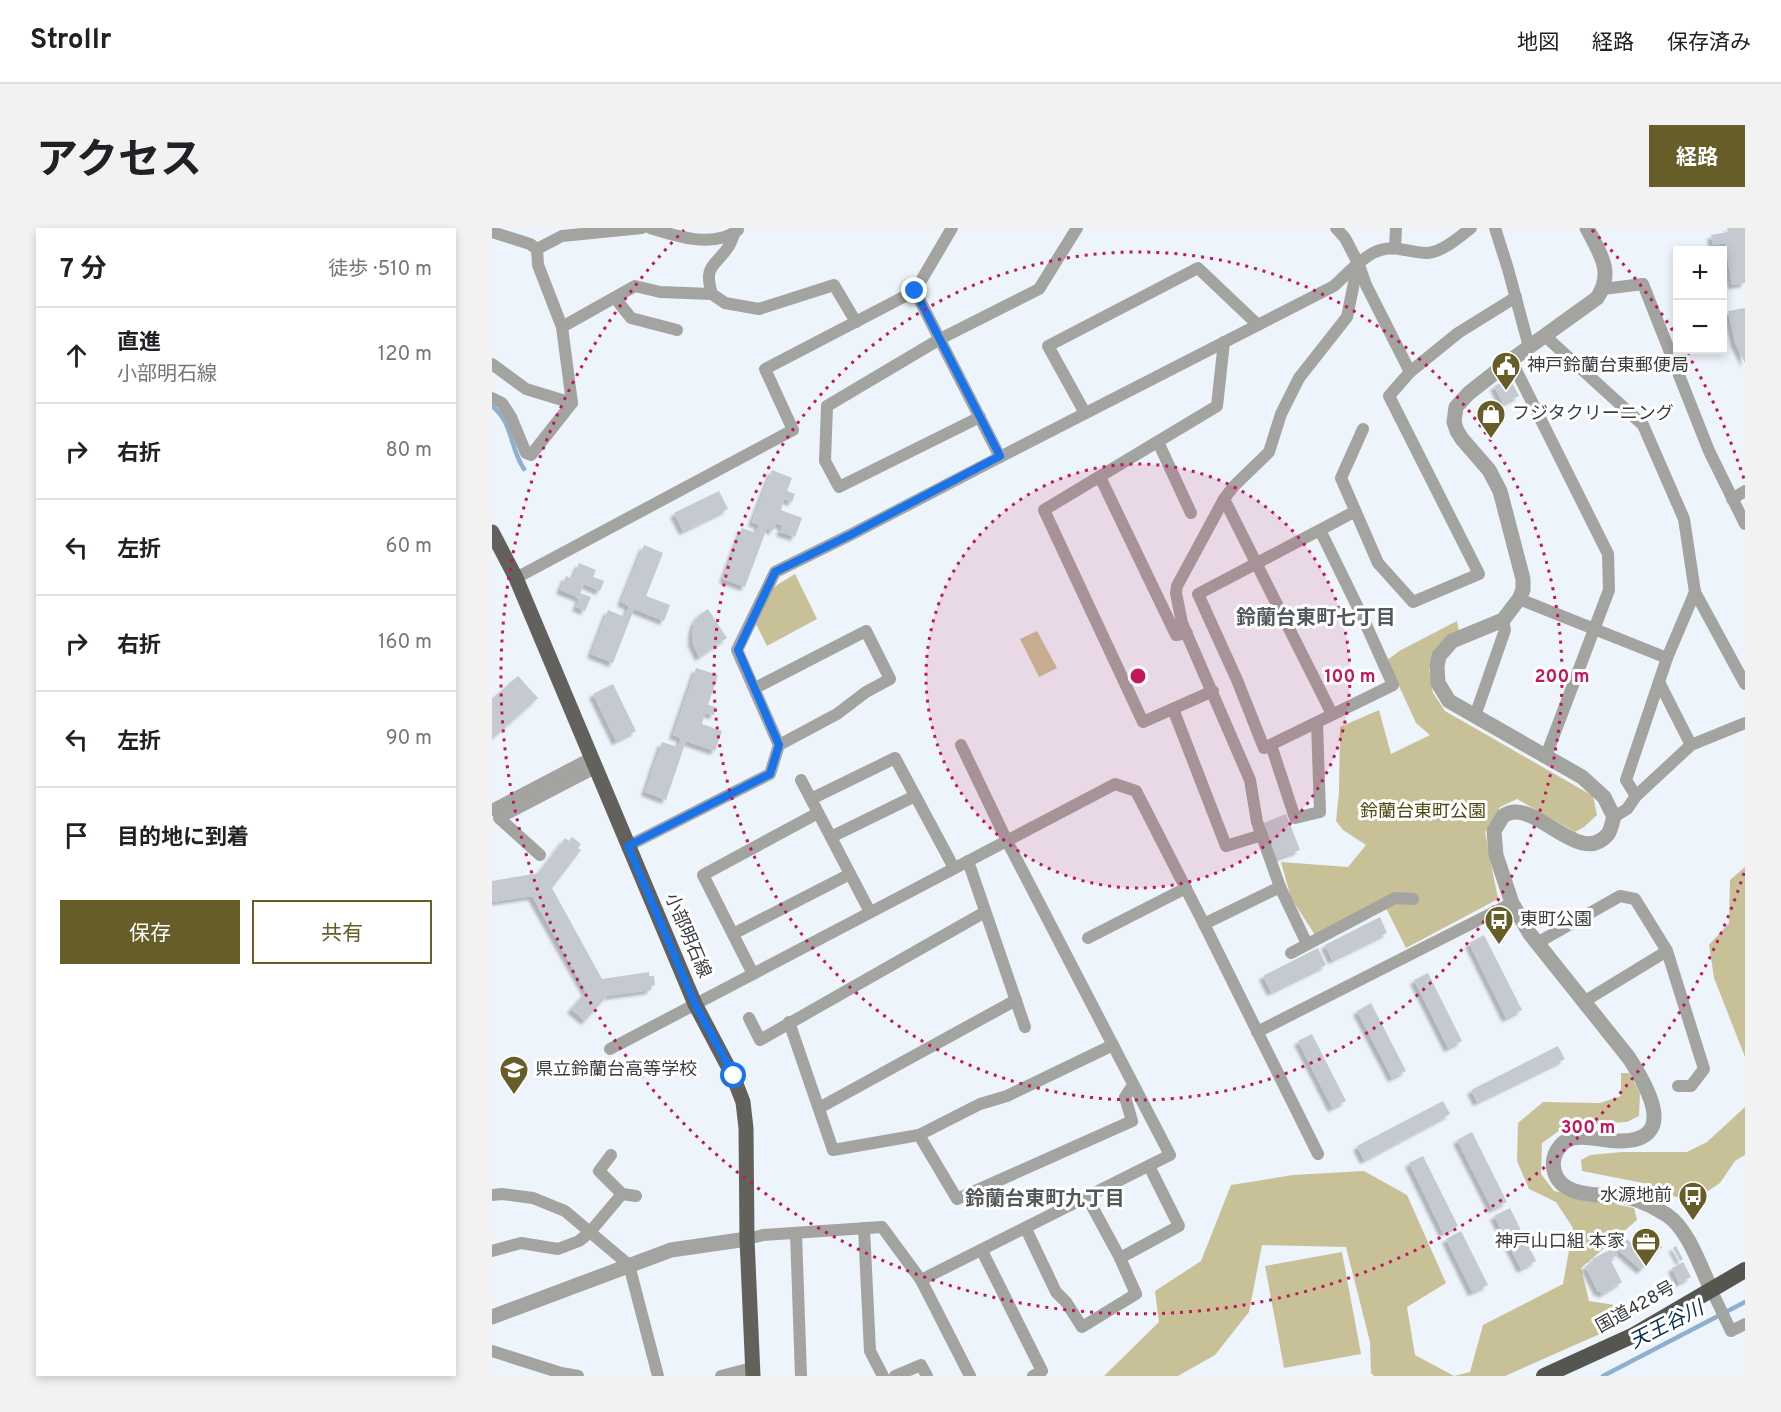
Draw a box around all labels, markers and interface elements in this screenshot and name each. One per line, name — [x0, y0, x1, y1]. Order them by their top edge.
text: Strollr — [30, 23, 112, 59]
text: 地図 — [1517, 30, 1559, 57]
text: 経路 — [1592, 30, 1634, 57]
text: 保存済み — [1667, 30, 1751, 57]
button: 経路 — [1649, 125, 1745, 187]
text: アクセス — [36, 136, 202, 189]
map controls — [1673, 246, 1727, 354]
button: + — [1673, 246, 1727, 300]
text: 7 分 — [60, 254, 107, 287]
text: 徒歩 · 510 m — [328, 257, 432, 283]
route end — [901, 277, 927, 303]
button: − — [1673, 300, 1727, 354]
text: 直進 — [117, 330, 161, 357]
icon: ahead — [60, 339, 93, 372]
text: 120 m — [378, 342, 432, 368]
public building icon: 神戸鈴蘭台東郵便局 — [1490, 350, 1522, 392]
place label: 神戸鈴蘭台東郵便局 — [1527, 355, 1689, 378]
text: 小部明石線 — [117, 362, 217, 388]
shop icon: フジタクリーニング — [1475, 398, 1507, 440]
place label: フジタクリーニング — [1512, 403, 1674, 426]
icon: right — [60, 435, 93, 468]
text: 80 m — [386, 438, 432, 464]
text: 右折 — [117, 441, 161, 468]
icon: left — [60, 531, 93, 564]
text: 60 m — [386, 534, 432, 560]
text: 左折 — [117, 537, 161, 564]
district label: 鈴蘭台東町七丁目 — [1236, 606, 1396, 632]
icon: right — [60, 627, 93, 660]
text: 160 m — [378, 630, 432, 656]
text: 右折 — [117, 633, 161, 660]
centre of rings — [1128, 666, 1148, 686]
text: 100 m — [1324, 666, 1376, 689]
text: 200 m — [1534, 666, 1590, 689]
icon: left — [60, 723, 93, 756]
text: 90 m — [386, 726, 432, 752]
text: 左折 — [117, 729, 161, 756]
park label: 鈴蘭台東町公園 — [1360, 801, 1486, 824]
icon: arrive — [60, 819, 93, 852]
text: 目的地に到着 — [117, 825, 249, 852]
street label: 小部明石線 — [659, 890, 715, 982]
button: 保存 — [60, 900, 240, 964]
button: 共有 — [252, 900, 432, 964]
bus stop icon: 東町公園 — [1483, 904, 1515, 946]
place label: 東町公園 — [1520, 909, 1592, 932]
school or university icon: 県立鈴蘭台高等学校 — [498, 1054, 530, 1096]
place label: 県立鈴蘭台高等学校 — [535, 1059, 697, 1082]
route start — [720, 1062, 746, 1088]
text: 300 m — [1561, 1117, 1615, 1140]
bus stop icon: 水源地前 — [1677, 1180, 1709, 1222]
place label: 水源地前 — [1600, 1185, 1672, 1208]
district label: 鈴蘭台東町九丁目 — [965, 1187, 1125, 1213]
office icon: 神戸山口組 本家 — [1630, 1226, 1662, 1268]
place label: 神戸山口組 本家 — [1495, 1231, 1625, 1254]
street label: 国道428号 — [1592, 1277, 1680, 1339]
water label: 天王谷川 — [1625, 1295, 1710, 1356]

